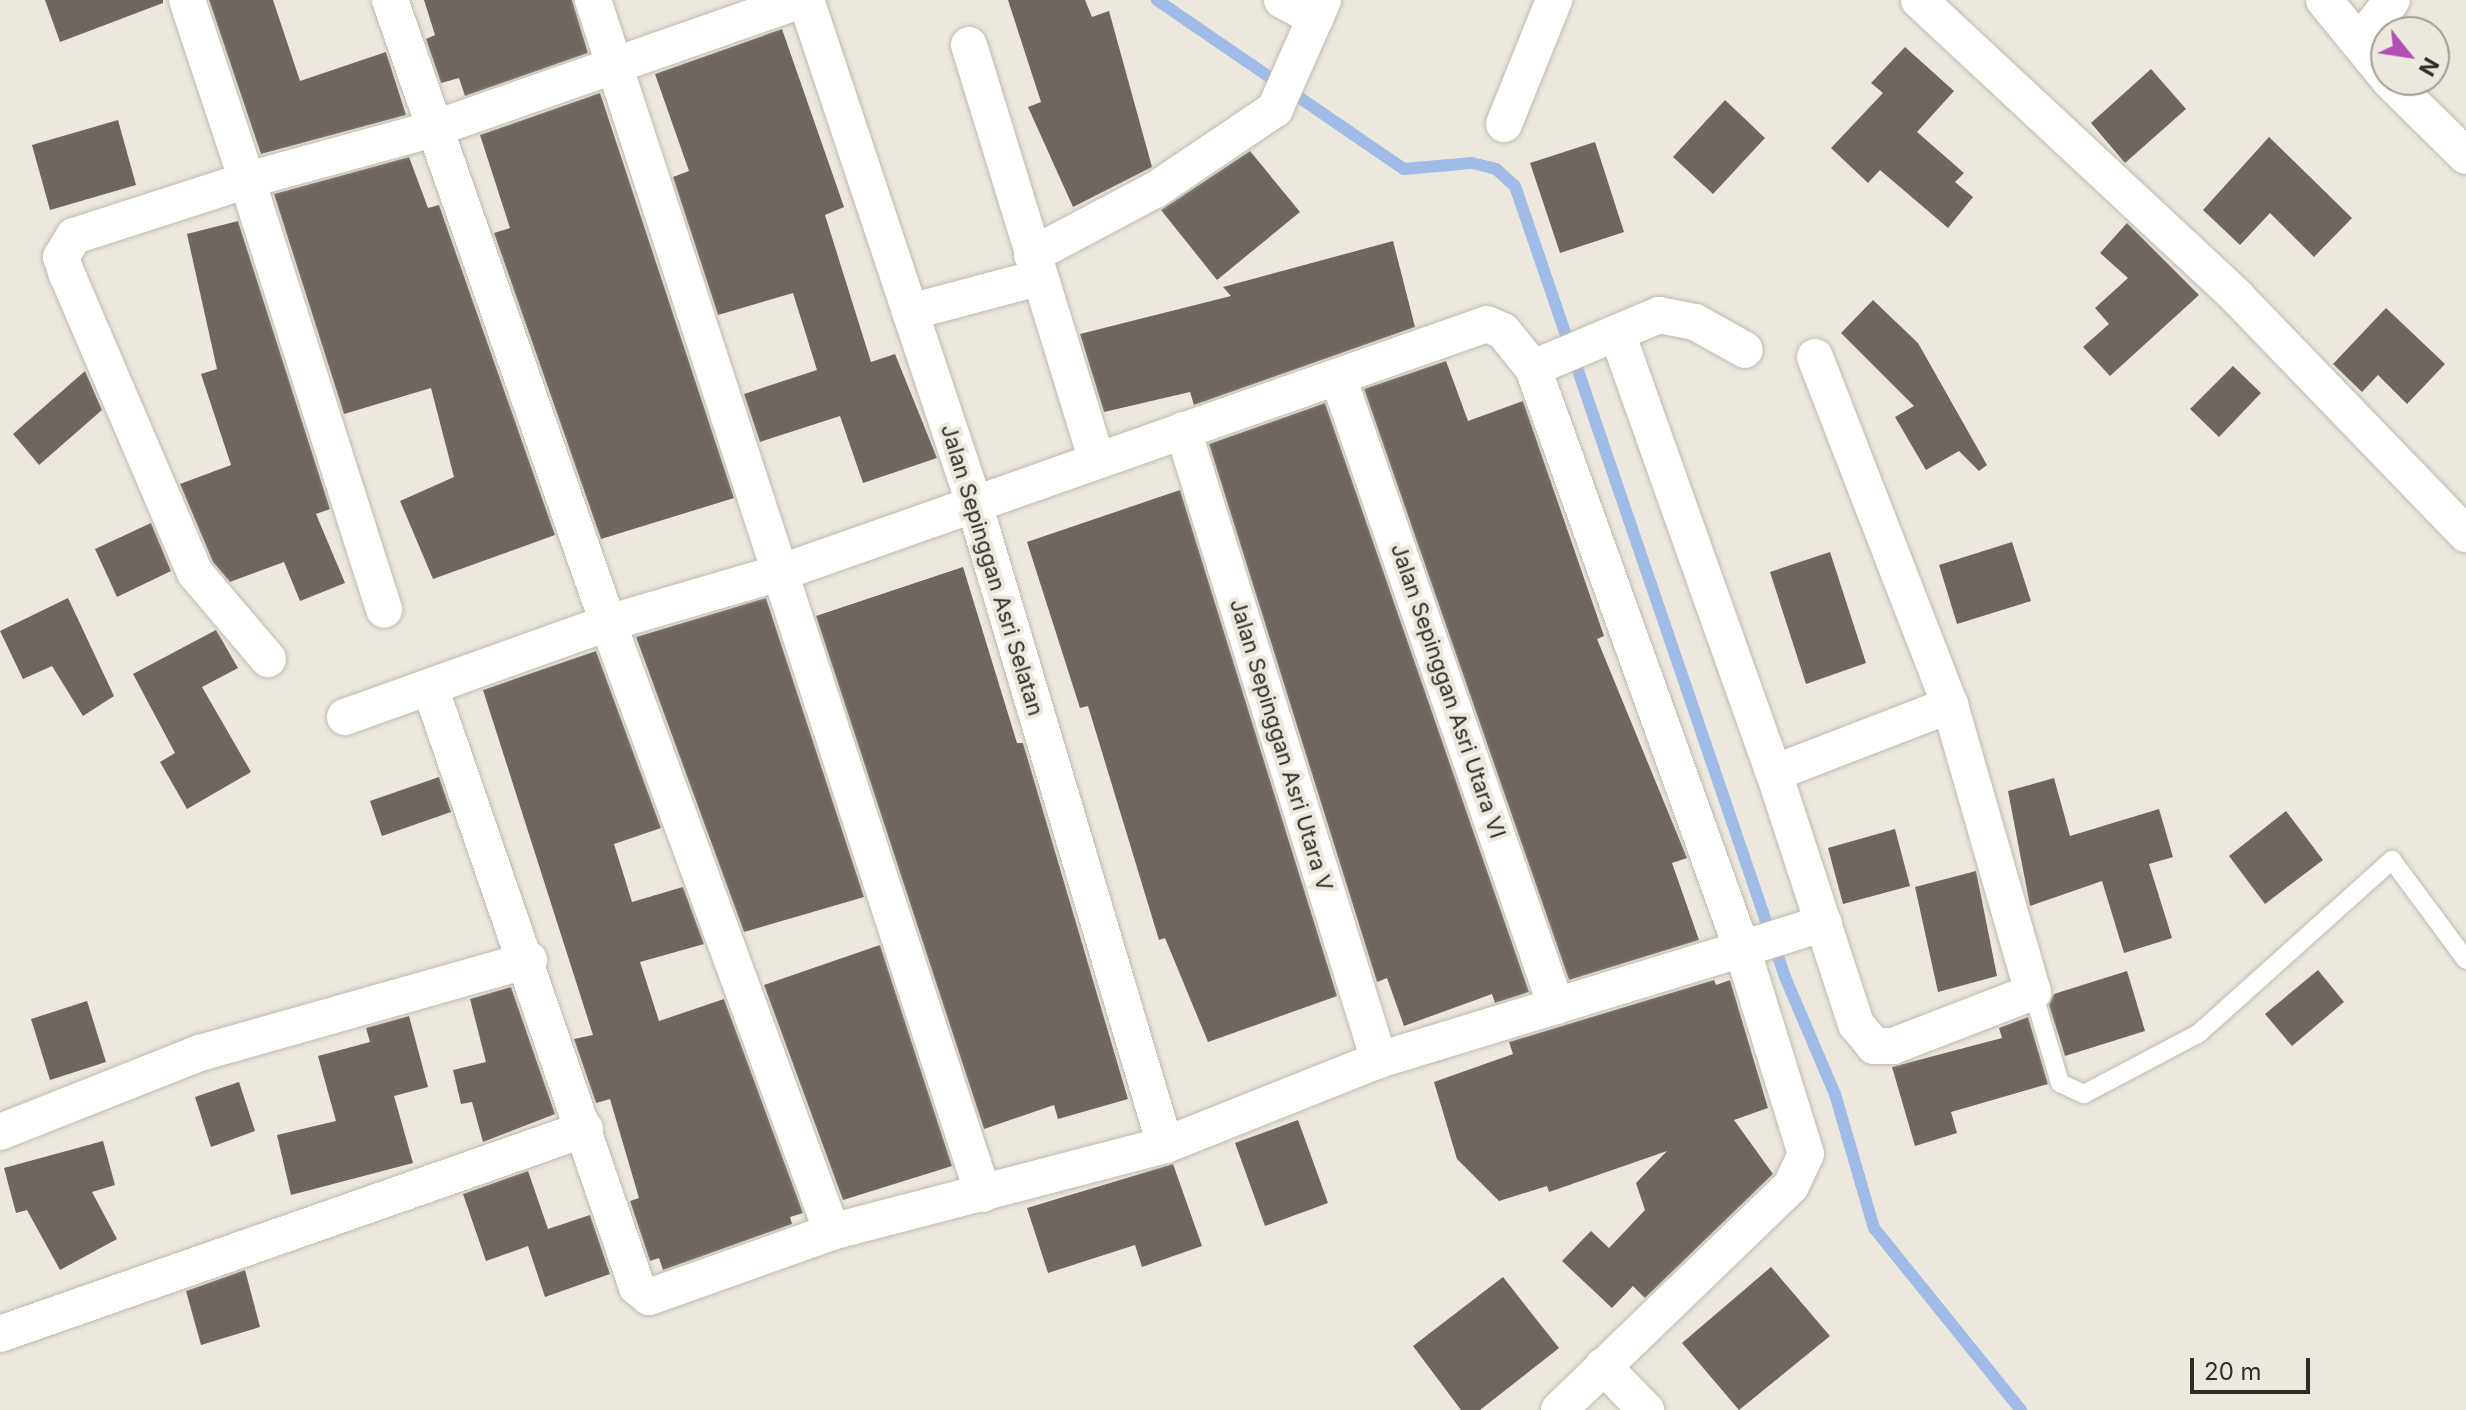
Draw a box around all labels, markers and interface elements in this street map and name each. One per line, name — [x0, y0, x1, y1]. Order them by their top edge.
north arrow — [2370, 16, 2450, 96]
text: N — [2414, 53, 2445, 81]
street label: Jalan Sepinggan Asri Selatan — [935, 421, 1049, 719]
street label: Jalan Sepinggan Asri Utara VI — [1385, 540, 1511, 842]
street label: Jalan Sepinggan Asri Utara V — [1224, 596, 1338, 894]
scale bar — [2194, 1342, 2314, 1392]
text: 20 m — [2204, 1357, 2262, 1386]

